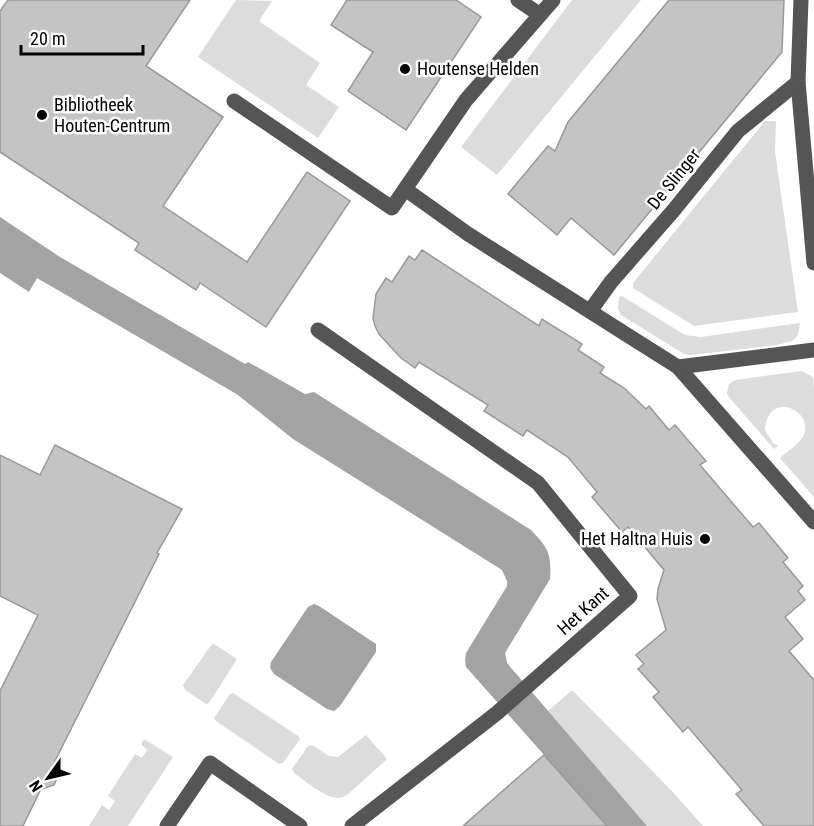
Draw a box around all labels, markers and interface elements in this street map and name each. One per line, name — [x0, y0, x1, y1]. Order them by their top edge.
scale bar — [21, 18, 142, 56]
text: 20 m — [30, 28, 65, 49]
place label: Houtense Helden — [417, 58, 539, 79]
marker: Houtense Helden — [398, 62, 412, 76]
place label: Bibliotheek Houten-Centrum — [54, 94, 170, 136]
marker: Bibliotheek Houten-Centrum — [35, 108, 49, 122]
street label: De Slinger — [643, 144, 705, 213]
place label: Het Haltna Huis — [581, 528, 693, 549]
marker: Het Haltna Huis — [698, 532, 712, 546]
street label: Het Kant — [553, 582, 613, 639]
north arrow — [18, 748, 78, 808]
text: N — [25, 777, 47, 795]

